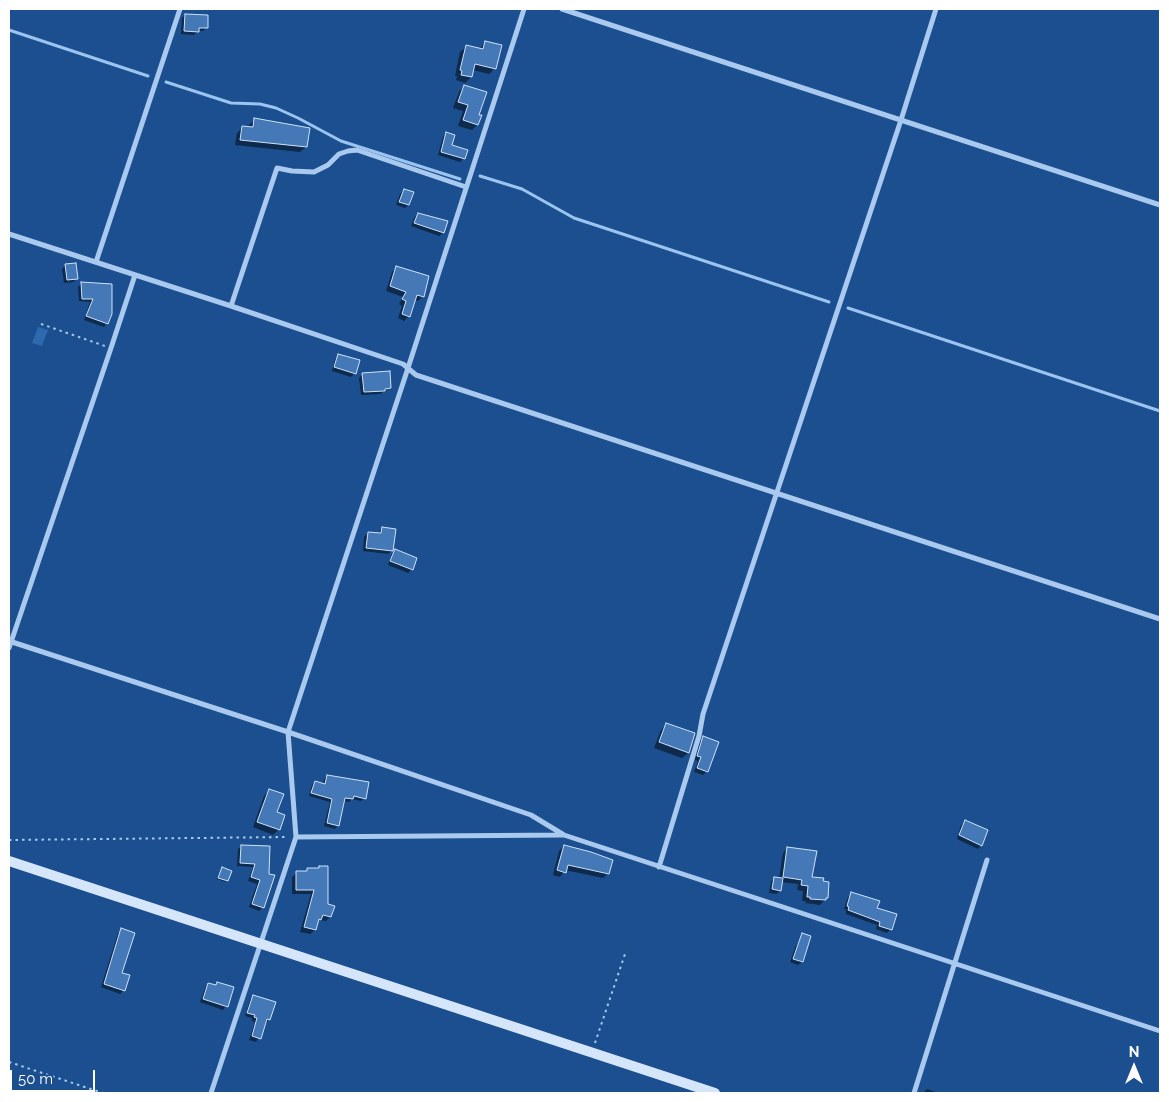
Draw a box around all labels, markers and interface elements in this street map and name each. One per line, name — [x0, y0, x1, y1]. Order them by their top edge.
north arrow — [1109, 1042, 1159, 1092]
text: N — [1129, 1044, 1139, 1060]
scale bar — [12, 1060, 98, 1092]
text: 50 m — [18, 1070, 53, 1088]

